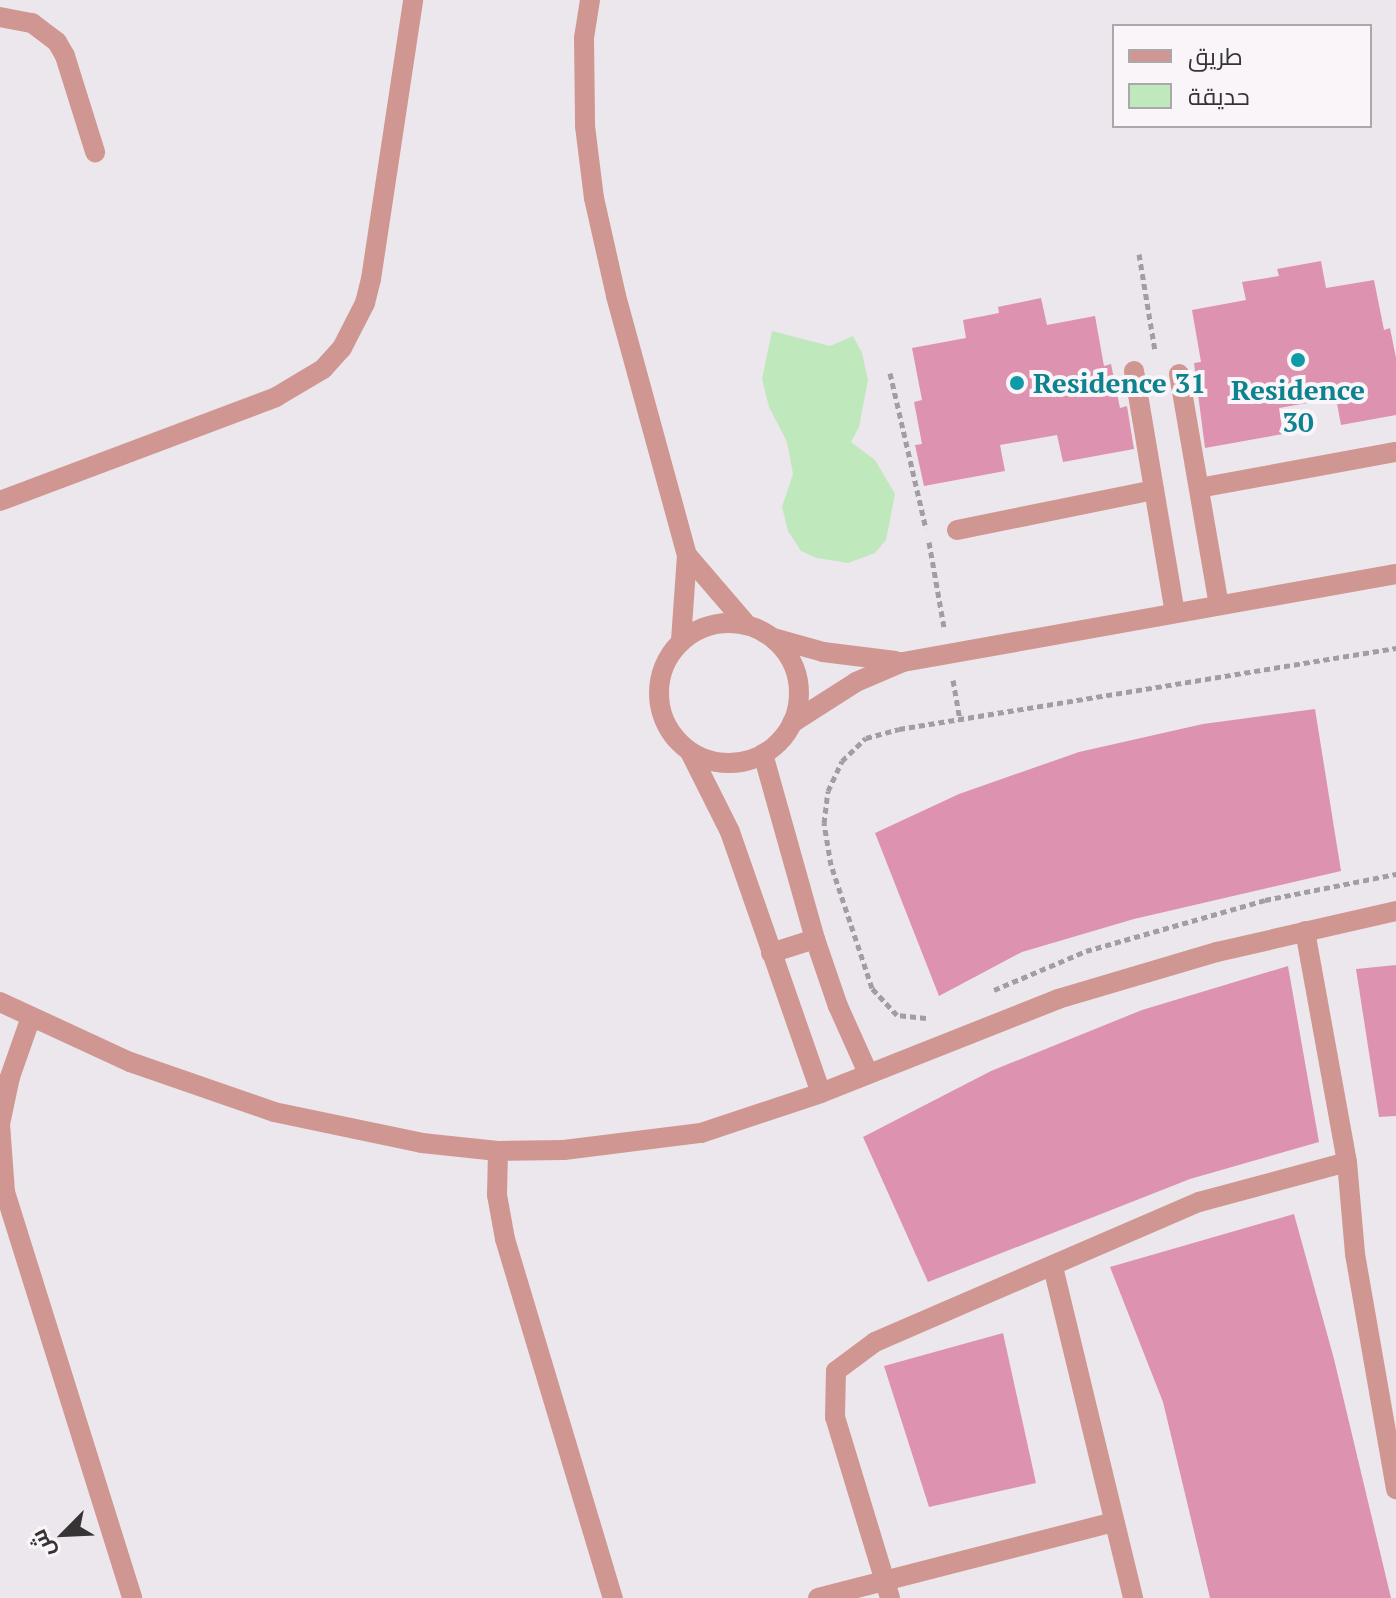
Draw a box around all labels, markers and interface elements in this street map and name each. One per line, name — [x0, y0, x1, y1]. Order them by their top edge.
legend — [1112, 24, 1372, 128]
text: طريق — [1188, 40, 1243, 72]
text: حديقة — [1188, 80, 1250, 112]
marker: Residence 30 — [1289, 351, 1307, 369]
place label: Residence 31 — [1033, 366, 1206, 400]
place label: Residence 30 — [1231, 373, 1365, 439]
marker: Residence 31 — [1008, 374, 1026, 392]
north arrow — [24, 1494, 104, 1574]
text: ش — [23, 1525, 61, 1563]

